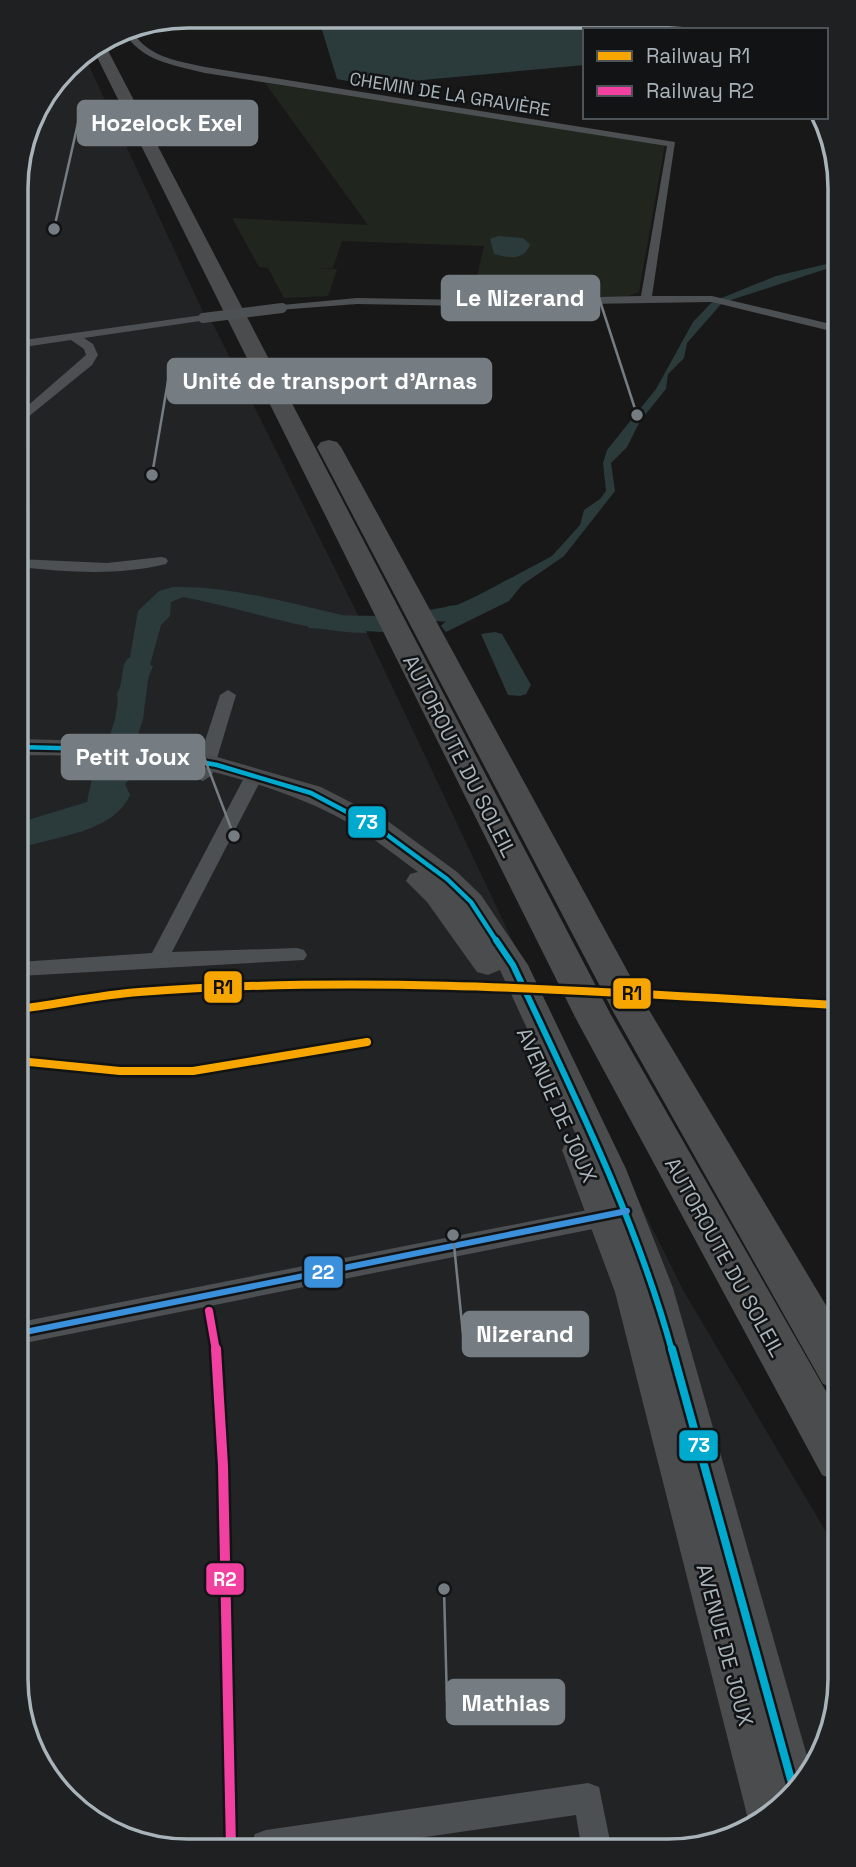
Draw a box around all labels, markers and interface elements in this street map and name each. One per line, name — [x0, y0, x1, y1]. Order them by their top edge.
legend — [583, 28, 828, 119]
text: Railway R1 — [646, 42, 750, 69]
street label: CHEMIN DE LA GRAVIÈRE — [348, 67, 552, 121]
text: Railway R2 — [646, 77, 754, 104]
callout: Hozelock Exel — [78, 101, 257, 145]
text: Hozelock Exel — [91, 108, 243, 138]
callout: Le Nizerand — [442, 276, 599, 320]
text: Le Nizerand — [455, 283, 585, 313]
callout: Unité de transport d'Arnas — [168, 359, 491, 403]
text: Unité de transport d'Arnas — [183, 366, 477, 396]
street label: AUTOROUTE DU SOLEIL — [397, 650, 523, 862]
callout: Petit Joux — [62, 735, 204, 779]
text: Petit Joux — [76, 742, 191, 772]
line badge: 73 — [347, 805, 387, 839]
text: 73 — [356, 810, 378, 835]
line badge: R1 — [203, 970, 243, 1004]
text: R1 — [213, 975, 233, 1000]
line badge: R1 — [612, 977, 652, 1010]
text: R1 — [622, 981, 642, 1006]
street label: AVENUE DE JOUX — [511, 1023, 603, 1187]
street label: AUTOROUTE DU SOLEIL — [659, 1153, 791, 1361]
line badge: 22 — [303, 1255, 344, 1289]
text: 22 — [312, 1260, 334, 1285]
callout: Nizerand — [463, 1312, 588, 1356]
text: Nizerand — [476, 1319, 574, 1349]
line badge: 73 — [678, 1429, 719, 1462]
text: 73 — [688, 1433, 710, 1458]
street label: AVENUE DE JOUX — [690, 1561, 760, 1729]
line badge: R2 — [205, 1562, 245, 1596]
text: R2 — [213, 1567, 237, 1592]
callout: Mathias — [447, 1680, 564, 1724]
text: Mathias — [462, 1688, 550, 1718]

